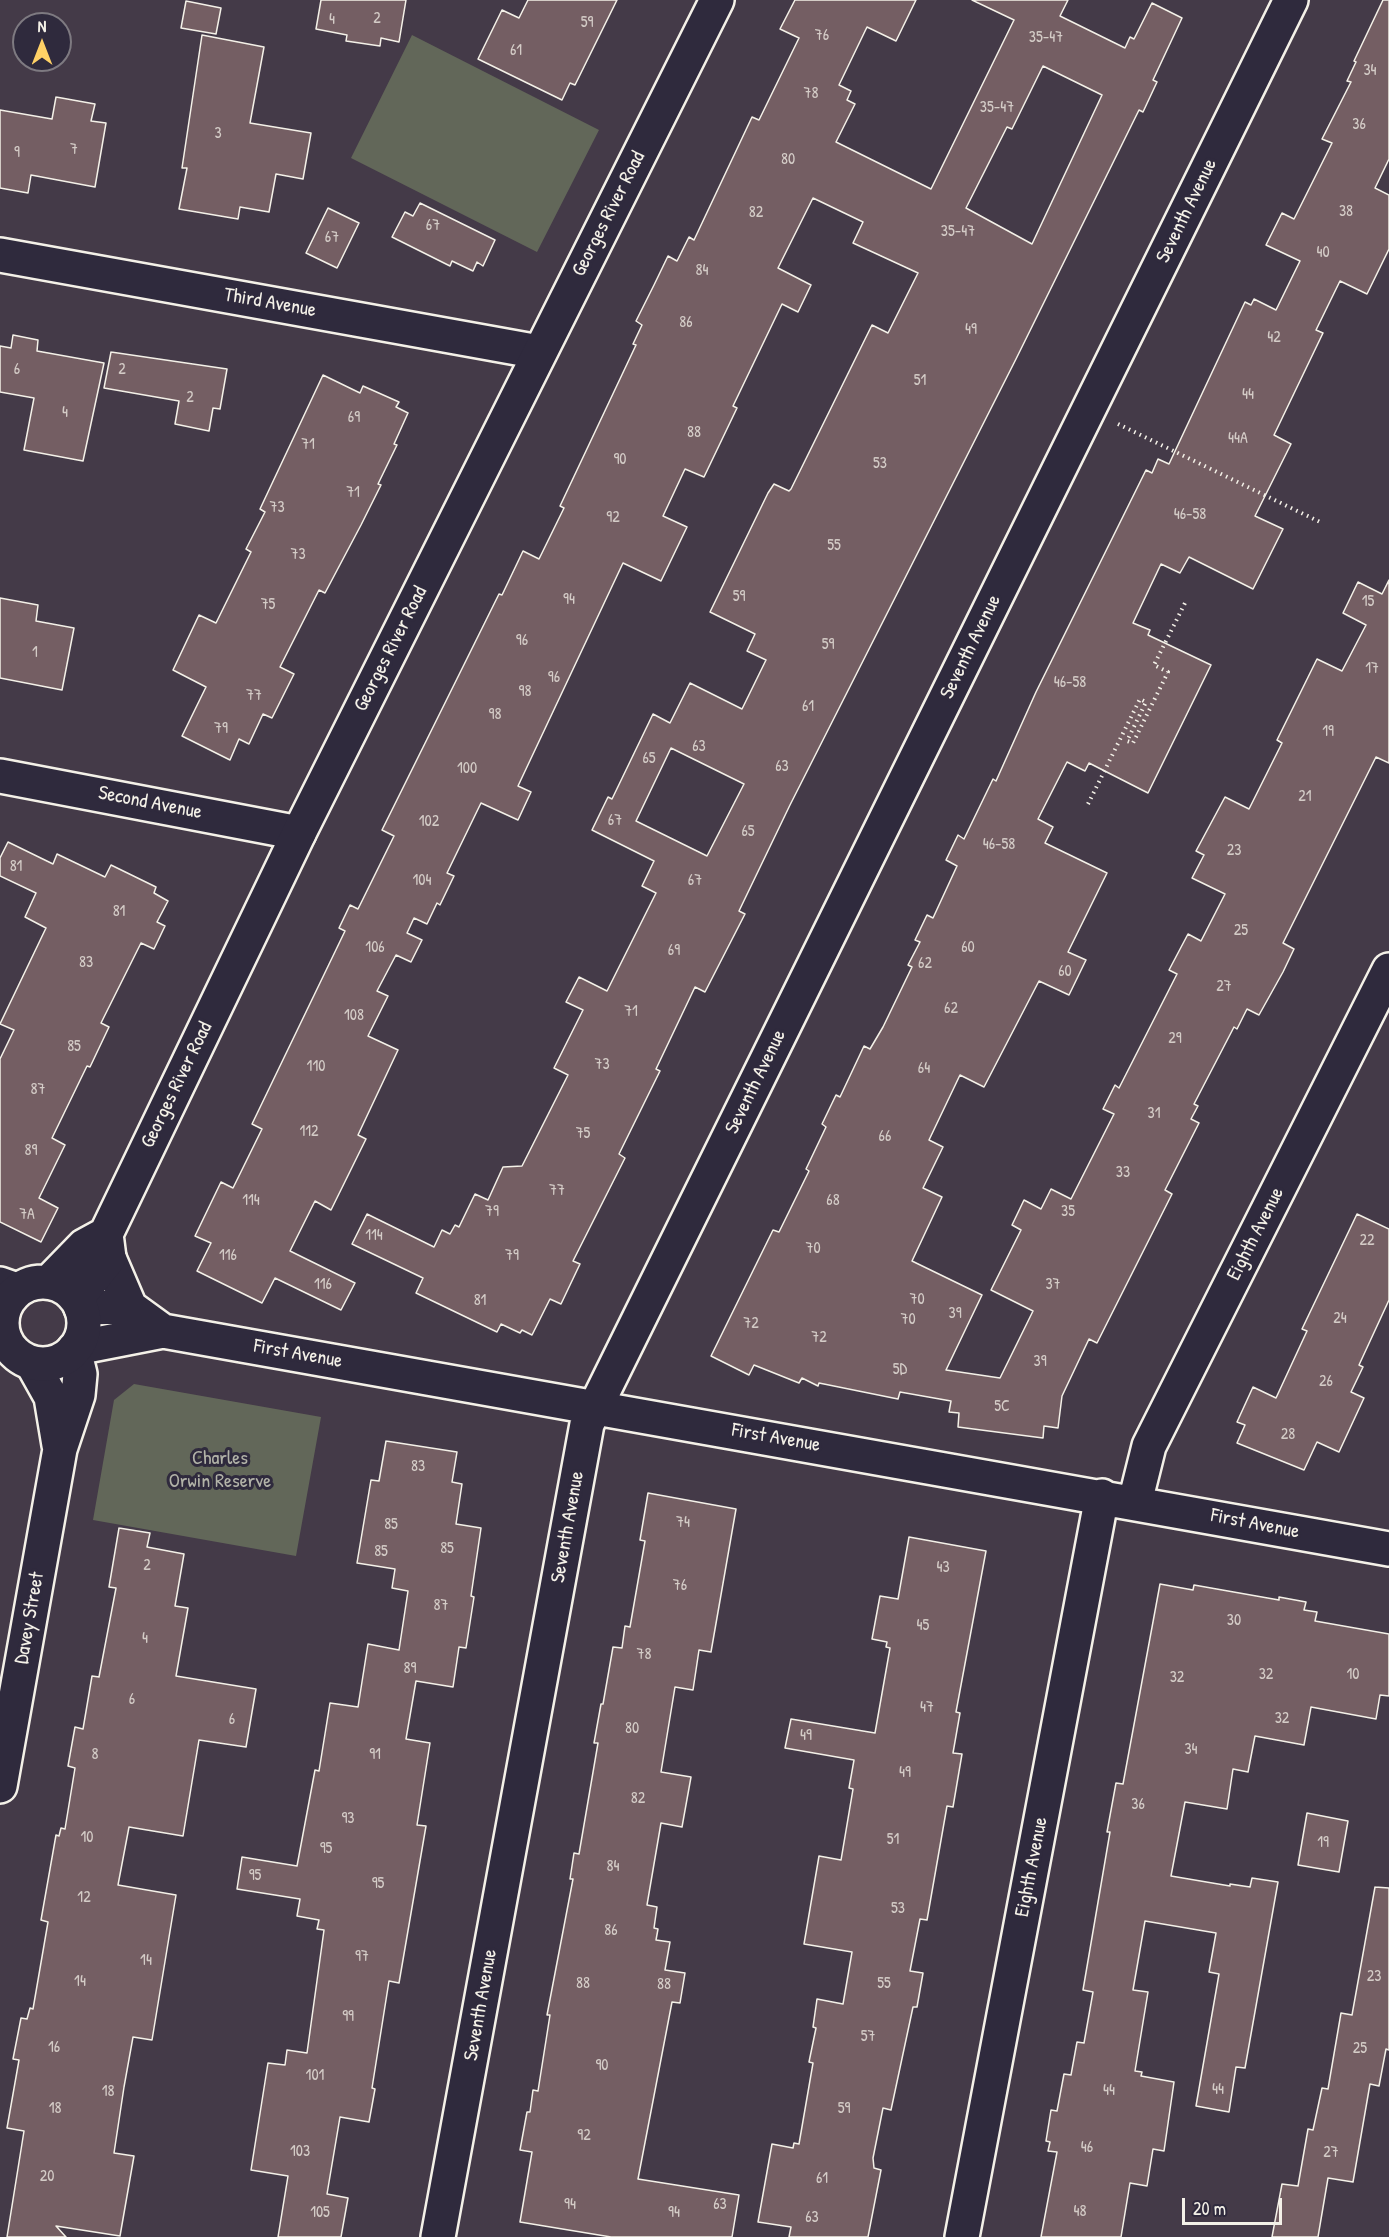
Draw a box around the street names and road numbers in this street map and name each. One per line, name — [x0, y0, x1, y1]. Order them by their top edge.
street label: Georges River Road — [567, 147, 651, 281]
street label: Seventh Avenue — [1152, 155, 1222, 267]
street label: Third Avenue — [222, 283, 318, 323]
street label: Georges River Road — [349, 582, 433, 716]
street label: Seventh Avenue — [936, 591, 1006, 703]
street label: Second Avenue — [96, 781, 204, 825]
street label: Georges River Road — [136, 1018, 218, 1152]
street label: Seventh Avenue — [721, 1026, 791, 1138]
street label: Eighth Avenue — [1222, 1183, 1290, 1285]
street label: First Avenue — [252, 1334, 344, 1374]
street label: First Avenue — [730, 1418, 822, 1458]
street label: Seventh Avenue — [546, 1469, 590, 1585]
street label: First Avenue — [1209, 1504, 1301, 1544]
street label: Davey Street — [10, 1570, 50, 1666]
street label: Eighth Avenue — [1011, 1815, 1053, 1919]
street label: Seventh Avenue — [459, 1947, 503, 2063]

